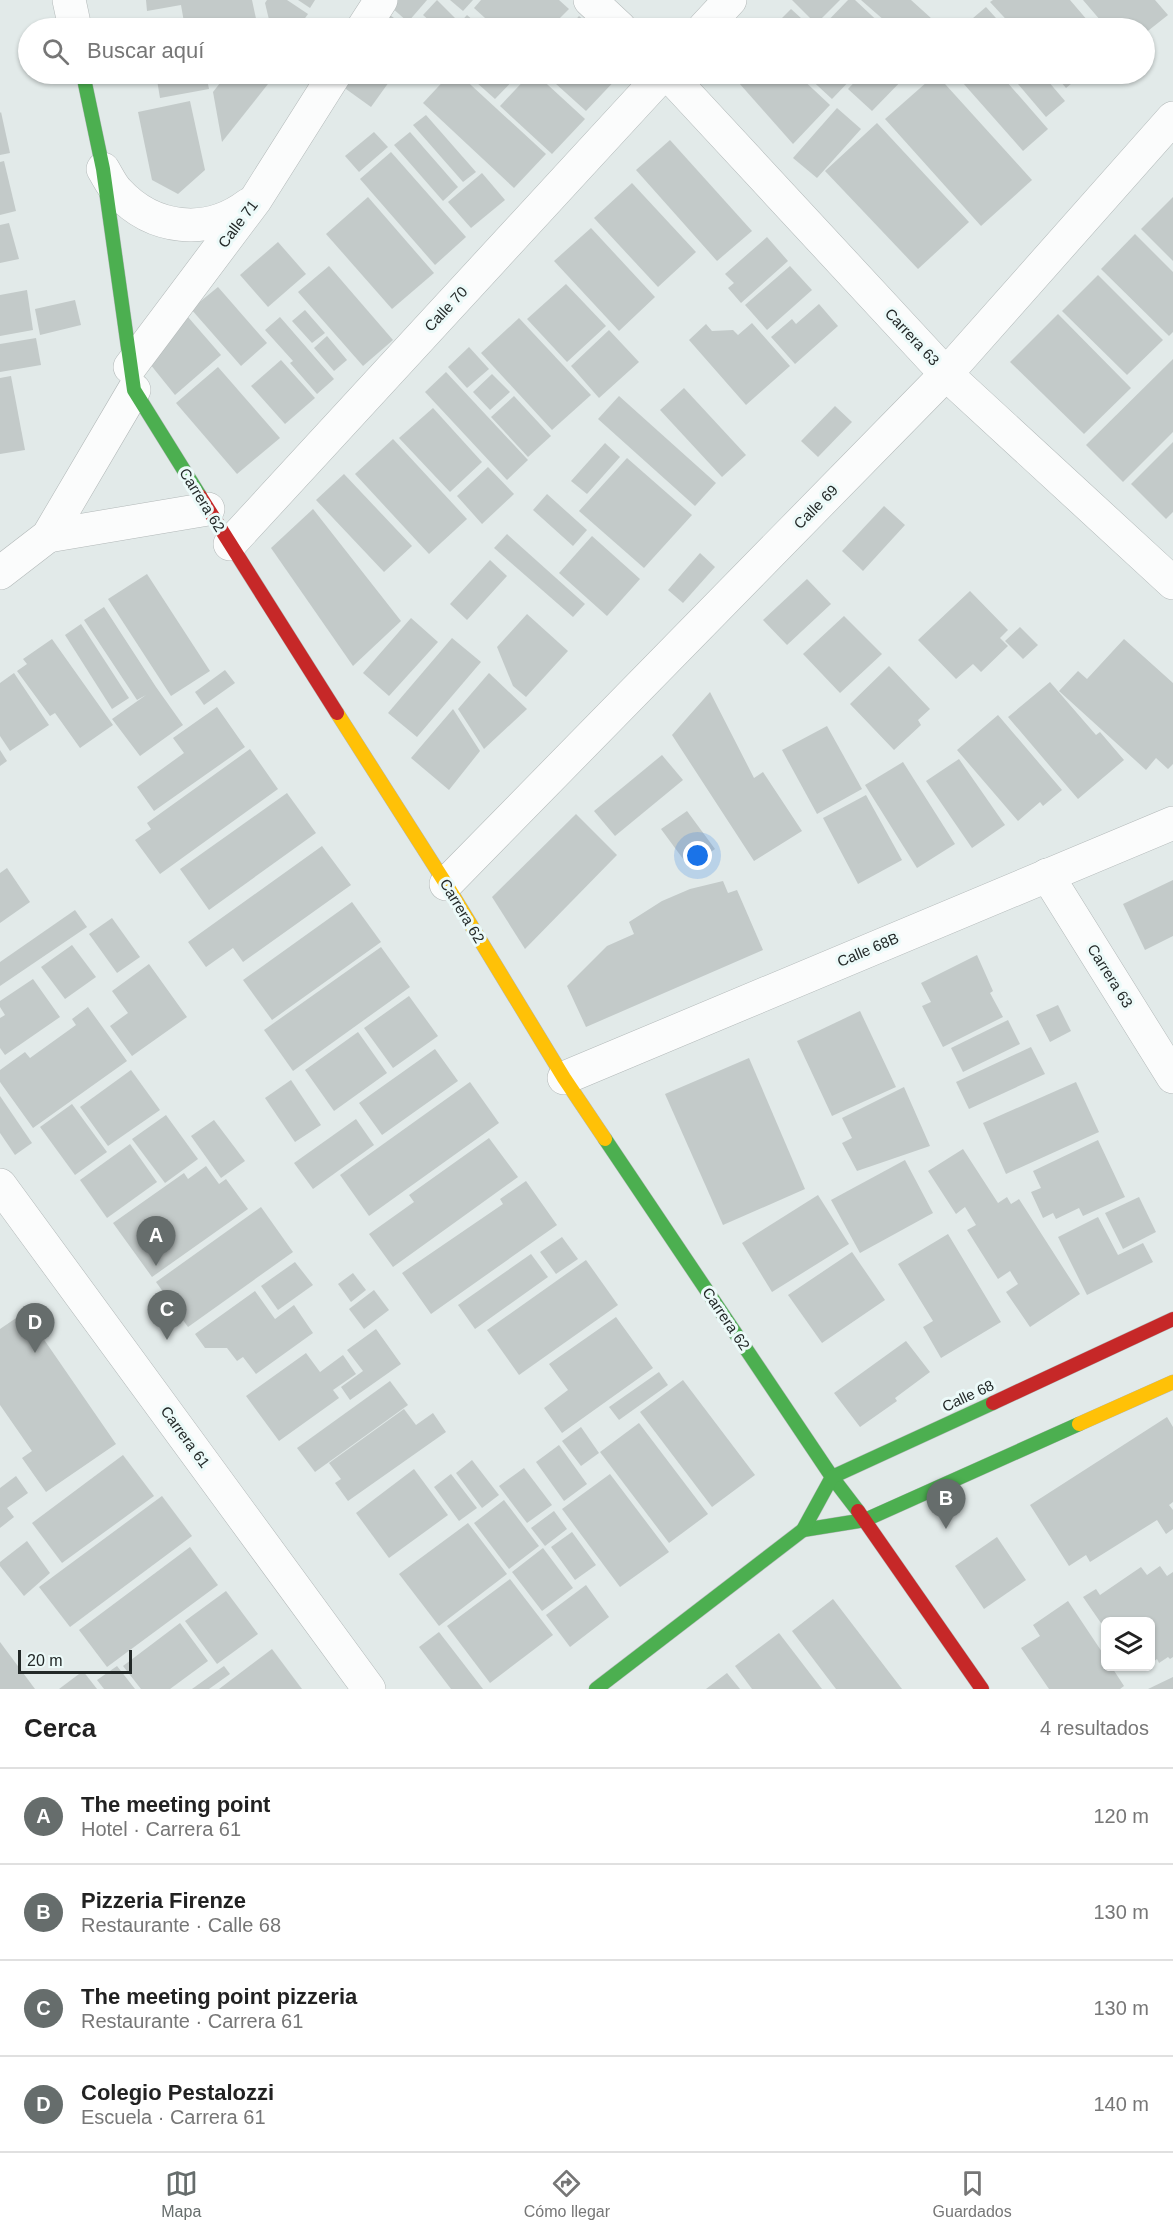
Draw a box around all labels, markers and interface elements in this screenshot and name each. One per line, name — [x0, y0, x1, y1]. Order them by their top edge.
search box — [18, 18, 1155, 84]
icon: search — [39, 35, 72, 68]
text: Buscar aquí — [87, 38, 204, 63]
street label: Calle 71 — [214, 197, 261, 251]
street label: Calle 70 — [421, 283, 471, 335]
street label: Carrera 63 — [882, 305, 943, 369]
street label: Carrera 62 — [176, 465, 229, 535]
street label: Calle 69 — [790, 481, 841, 532]
your location — [683, 841, 712, 870]
street label: Carrera 62 — [437, 876, 488, 946]
street label: Calle 68B — [835, 929, 901, 970]
street label: Carrera 63 — [1084, 941, 1137, 1011]
pin: A — [136, 1216, 176, 1266]
street label: Carrera 62 — [699, 1284, 754, 1353]
pin: C — [148, 1290, 186, 1340]
pin: D — [15, 1304, 54, 1353]
street label: Calle 68 — [939, 1376, 996, 1415]
street label: Carrera 61 — [157, 1403, 213, 1471]
pin: B — [926, 1480, 966, 1529]
map controls — [1101, 1617, 1155, 1671]
button: layers — [1101, 1617, 1155, 1671]
scale bar — [18, 1647, 132, 1674]
text: 20 m — [27, 1652, 63, 1669]
text: Cerca — [24, 1713, 96, 1743]
text: 4 resultados — [1040, 1717, 1149, 1739]
text: The meeting point — [81, 1792, 270, 1817]
text: A — [36, 1805, 51, 1827]
text: 120 m — [1093, 1805, 1149, 1827]
text: Hotel · Carrera 61 — [81, 1818, 241, 1840]
text: Pizzeria Firenze — [81, 1888, 246, 1913]
text: B — [36, 1901, 51, 1923]
text: 130 m — [1093, 1901, 1149, 1923]
text: Restaurante · Calle 68 — [81, 1914, 281, 1936]
text: The meeting point pizzeria — [81, 1984, 357, 2009]
text: C — [36, 1997, 51, 2019]
text: 130 m — [1093, 1997, 1149, 2019]
text: Restaurante · Carrera 61 — [81, 2010, 303, 2032]
text: Colegio Pestalozzi — [81, 2080, 274, 2105]
text: D — [36, 2093, 51, 2115]
text: 140 m — [1093, 2093, 1149, 2115]
text: Escuela · Carrera 61 — [81, 2106, 266, 2128]
tab: Mapa — [161, 2167, 201, 2221]
tab: Cómo llegar — [524, 2167, 610, 2221]
tab: Guardados — [933, 2167, 1012, 2221]

